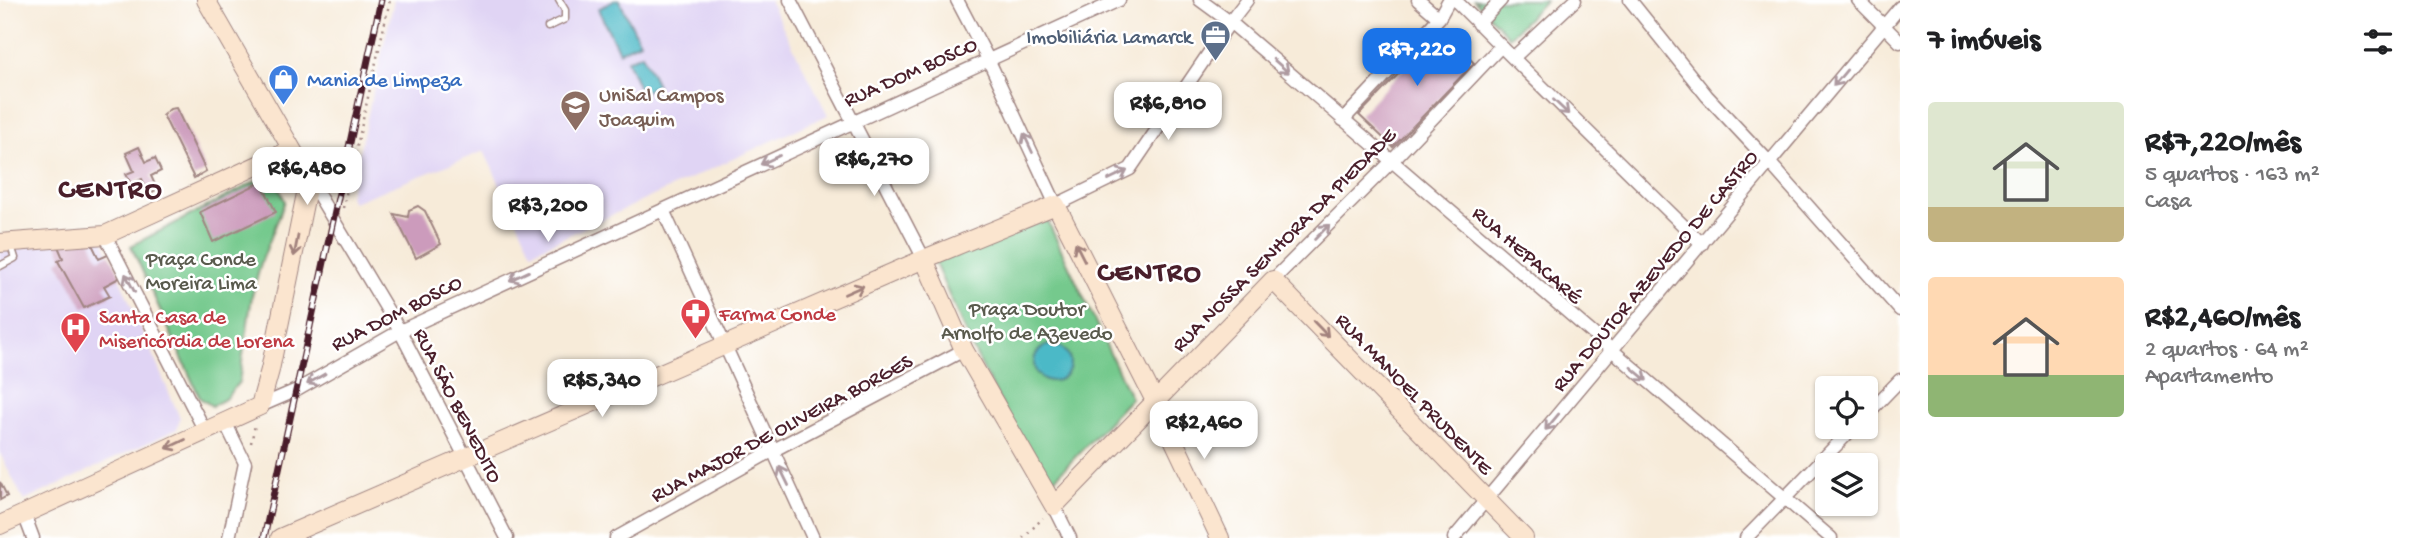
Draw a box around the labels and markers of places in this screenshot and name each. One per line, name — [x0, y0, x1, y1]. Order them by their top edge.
office icon: Imobiliária Lamarck — [1198, 19, 1232, 63]
place label: Imobiliária Lamarck — [1026, 27, 1195, 52]
pin: R$7,220 — [1352, 28, 1482, 88]
shop icon: Mania de Limpeza — [267, 62, 301, 106]
place label: Mania de Limpeza — [307, 70, 463, 95]
pin: R$6,810 — [1103, 82, 1233, 142]
place label: UniSal Campos Joaquim — [599, 85, 725, 134]
school or university icon: UniSal Campos Joaquim — [559, 89, 593, 133]
pin: R$6,270 — [809, 138, 939, 198]
pin: R$6,480 — [242, 148, 372, 207]
pin: R$3,200 — [483, 184, 613, 244]
pharmacy icon: Farma Conde — [679, 296, 713, 340]
place label: Farma Conde — [718, 304, 837, 329]
place label: Santa Casa de Misericórdia de Lorena — [99, 307, 296, 356]
hospital icon: Santa Casa de Misericórdia de Lorena — [59, 311, 93, 355]
pin: R$5,340 — [537, 360, 667, 419]
pin: R$2,460 — [1139, 402, 1269, 461]

